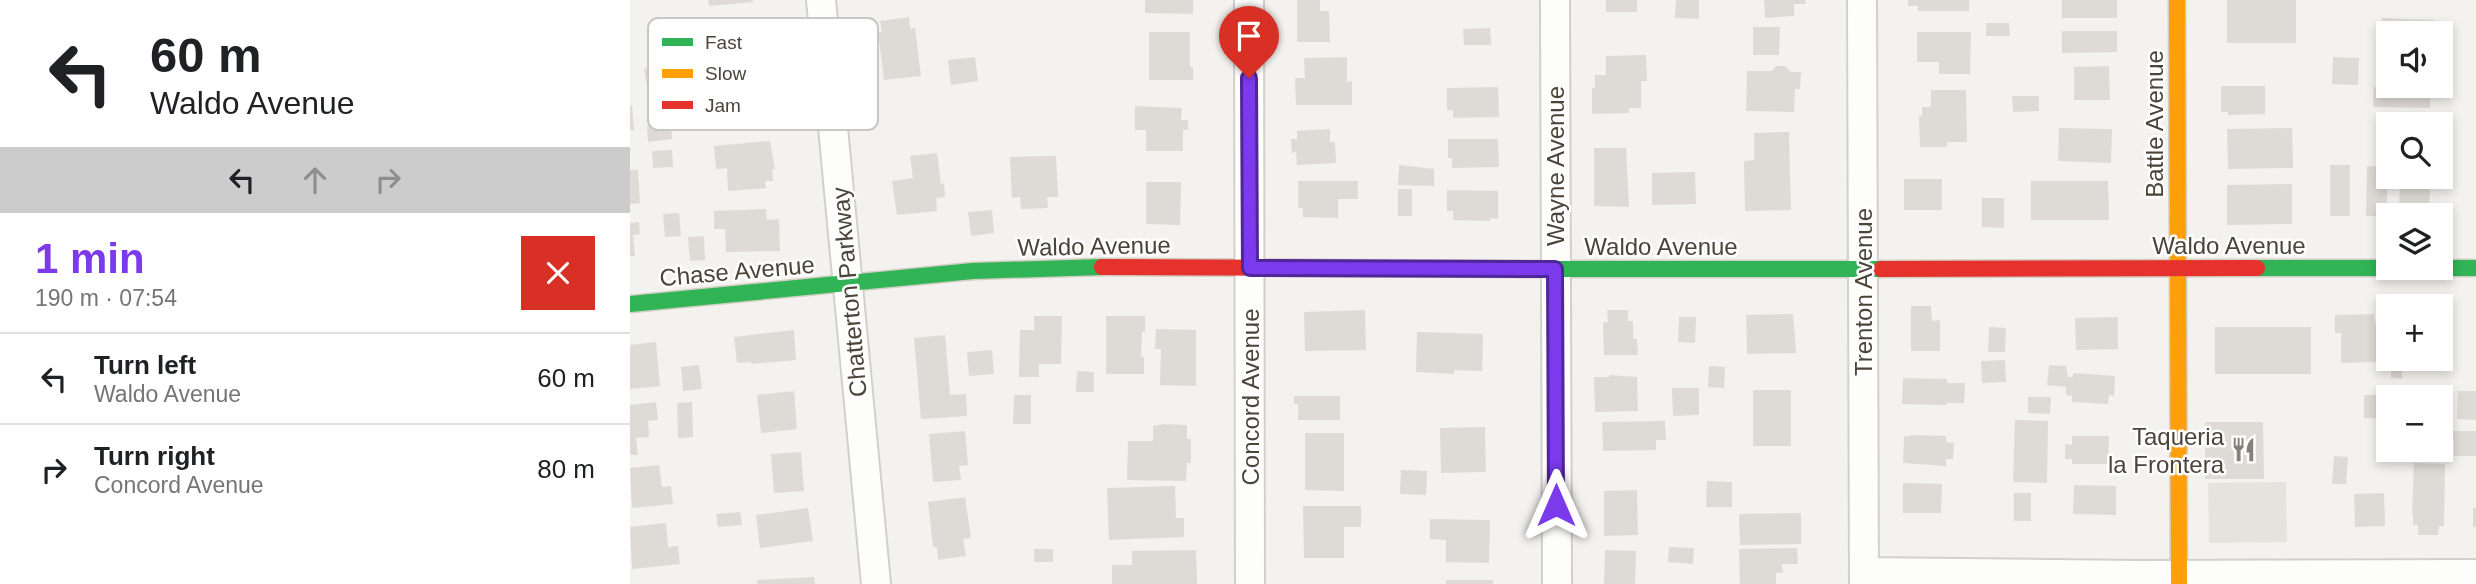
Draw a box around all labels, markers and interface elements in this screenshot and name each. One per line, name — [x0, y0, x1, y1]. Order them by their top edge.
pin — [1219, 6, 1279, 78]
icon: arrive — [1230, 17, 1268, 55]
legend — [648, 18, 878, 130]
map controls — [2376, 21, 2453, 462]
button: sound — [2376, 21, 2453, 98]
icon: left — [35, 28, 126, 119]
text: 60 m — [150, 28, 262, 82]
text: Fast — [705, 32, 743, 53]
street label: Battle Avenue — [2141, 50, 2168, 198]
text: Slow — [705, 63, 746, 84]
text: Waldo Avenue — [150, 85, 355, 121]
street label: Wayne Avenue — [1542, 86, 1569, 246]
text: Jam — [705, 95, 741, 116]
button: search — [2376, 112, 2453, 189]
icon: left — [223, 161, 261, 199]
icon: ahead — [296, 161, 334, 199]
icon: right — [369, 161, 407, 199]
street label: Chatterton Parkway — [826, 186, 872, 398]
button: layers — [2376, 203, 2453, 280]
street label: Trenton Avenue — [1850, 208, 1877, 376]
street label: Waldo Avenue — [1017, 231, 1171, 261]
street label: Waldo Avenue — [2152, 232, 2306, 259]
street label: Waldo Avenue — [1584, 233, 1738, 260]
text: 1 min — [35, 235, 145, 282]
button: close — [521, 236, 595, 310]
street label: Chase Avenue — [658, 251, 816, 291]
text: 190 m · 07:54 — [35, 285, 177, 311]
button: + — [2376, 294, 2453, 371]
street label: Concord Avenue — [1237, 308, 1264, 486]
text: Turn left — [94, 350, 196, 380]
icon: left — [35, 360, 73, 398]
text: 60 m — [537, 363, 595, 393]
text: Waldo Avenue — [94, 381, 241, 407]
button: − — [2376, 385, 2453, 462]
place label: Taqueria la Frontera — [2108, 423, 2225, 478]
restaurant icon: Taqueria la Frontera — [2230, 436, 2258, 464]
text: Turn right — [94, 441, 215, 471]
icon: right — [35, 451, 73, 489]
text: 80 m — [537, 454, 595, 484]
position arrow — [1519, 468, 1593, 542]
text: Concord Avenue — [94, 472, 264, 498]

